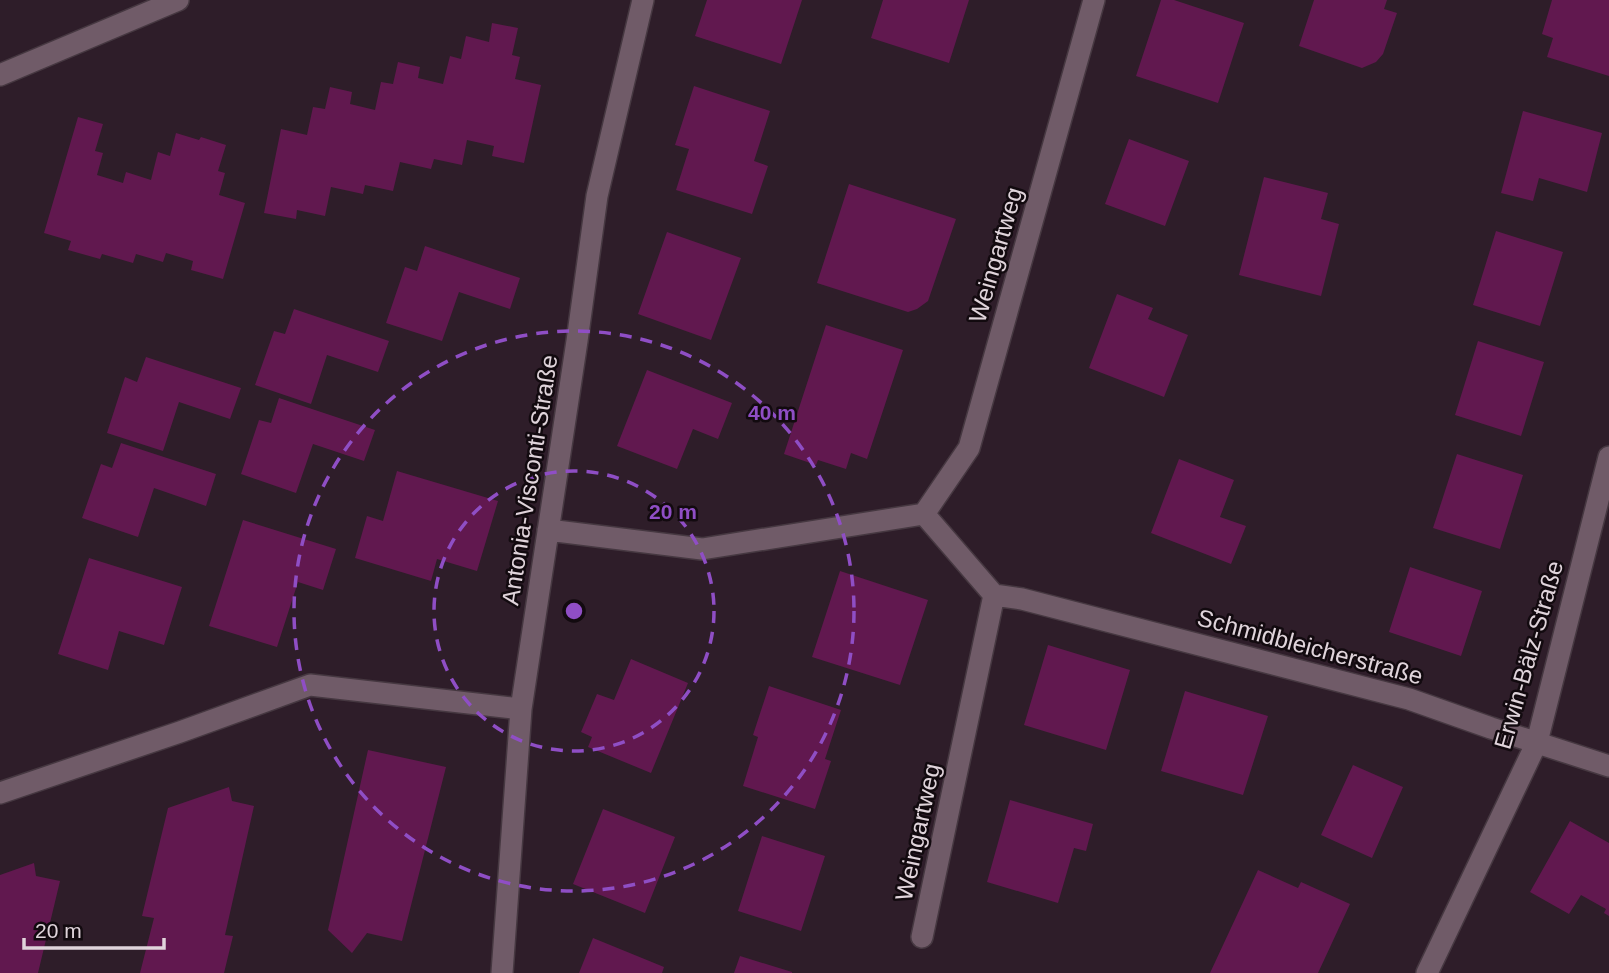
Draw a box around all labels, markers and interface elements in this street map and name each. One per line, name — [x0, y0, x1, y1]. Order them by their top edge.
street label: Weingartweg — [963, 184, 1028, 326]
street label: Antonia-Visconti-Straße — [496, 353, 563, 607]
text: 40 m — [748, 401, 796, 424]
text: 20 m — [649, 500, 697, 523]
street label: Erwin-Bälz-Straße — [1489, 558, 1568, 752]
centre of rings — [562, 599, 586, 623]
street label: Schmidbleicherstraße — [1195, 603, 1426, 690]
street label: Weingartweg — [890, 761, 945, 903]
scale bar — [24, 906, 164, 950]
text: 20 m — [35, 919, 82, 942]

